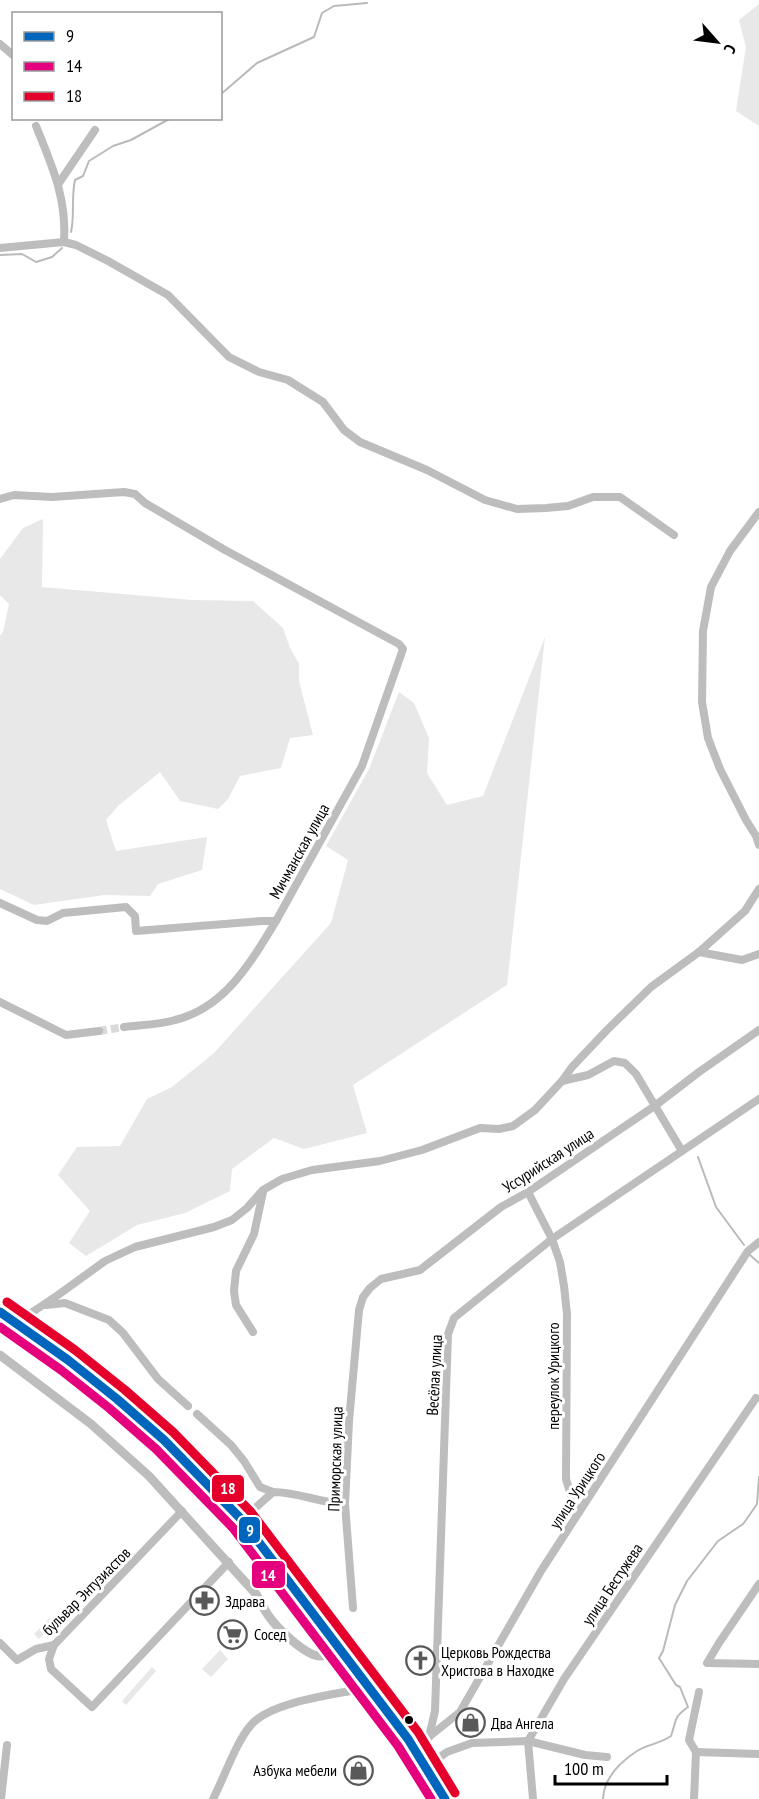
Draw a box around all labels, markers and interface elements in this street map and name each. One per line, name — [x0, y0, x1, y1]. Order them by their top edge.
legend — [12, 12, 222, 120]
north arrow — [687, 12, 747, 72]
text: 9 — [66, 24, 74, 47]
text: С — [719, 41, 741, 58]
text: 14 — [66, 54, 82, 77]
text: 18 — [66, 84, 82, 107]
street label: Мичманская улица — [265, 800, 333, 902]
street label: Уссурийская улица — [499, 1123, 597, 1197]
street label: переулок Урицкого — [543, 1322, 563, 1430]
street label: Весёлая улица — [422, 1334, 446, 1416]
street label: Приморская улица — [323, 1406, 347, 1512]
street label: улица Урицкого — [545, 1448, 609, 1532]
line badge: 18 — [211, 1474, 245, 1503]
text: 18 — [220, 1478, 236, 1498]
line badge: 9 — [238, 1516, 261, 1544]
text: 9 — [246, 1520, 254, 1540]
street label: улица Бестужева — [577, 1539, 647, 1629]
street label: бульвар Энтузиастов — [38, 1543, 134, 1639]
line badge: 14 — [251, 1560, 286, 1589]
text: 14 — [260, 1565, 276, 1585]
pharmacy icon: Здрава — [188, 1585, 220, 1617]
place label: Здрава — [225, 1591, 265, 1611]
supermarket icon: Сосед — [217, 1618, 249, 1650]
place label: Сосед — [254, 1624, 287, 1644]
place label: Церковь Рождества Христова в Находке — [441, 1642, 554, 1680]
church icon: Церковь Рождества Христова в Находке — [404, 1645, 436, 1677]
shop icon: Два Ангела — [454, 1707, 486, 1739]
place label: Два Ангела — [491, 1713, 554, 1733]
unlabelled marker — [403, 1714, 415, 1726]
scale bar — [555, 1748, 668, 1786]
shop icon: Азбука мебели — [342, 1754, 374, 1786]
text: 100 m — [564, 1757, 604, 1780]
place label: Азбука мебели — [253, 1760, 337, 1780]

